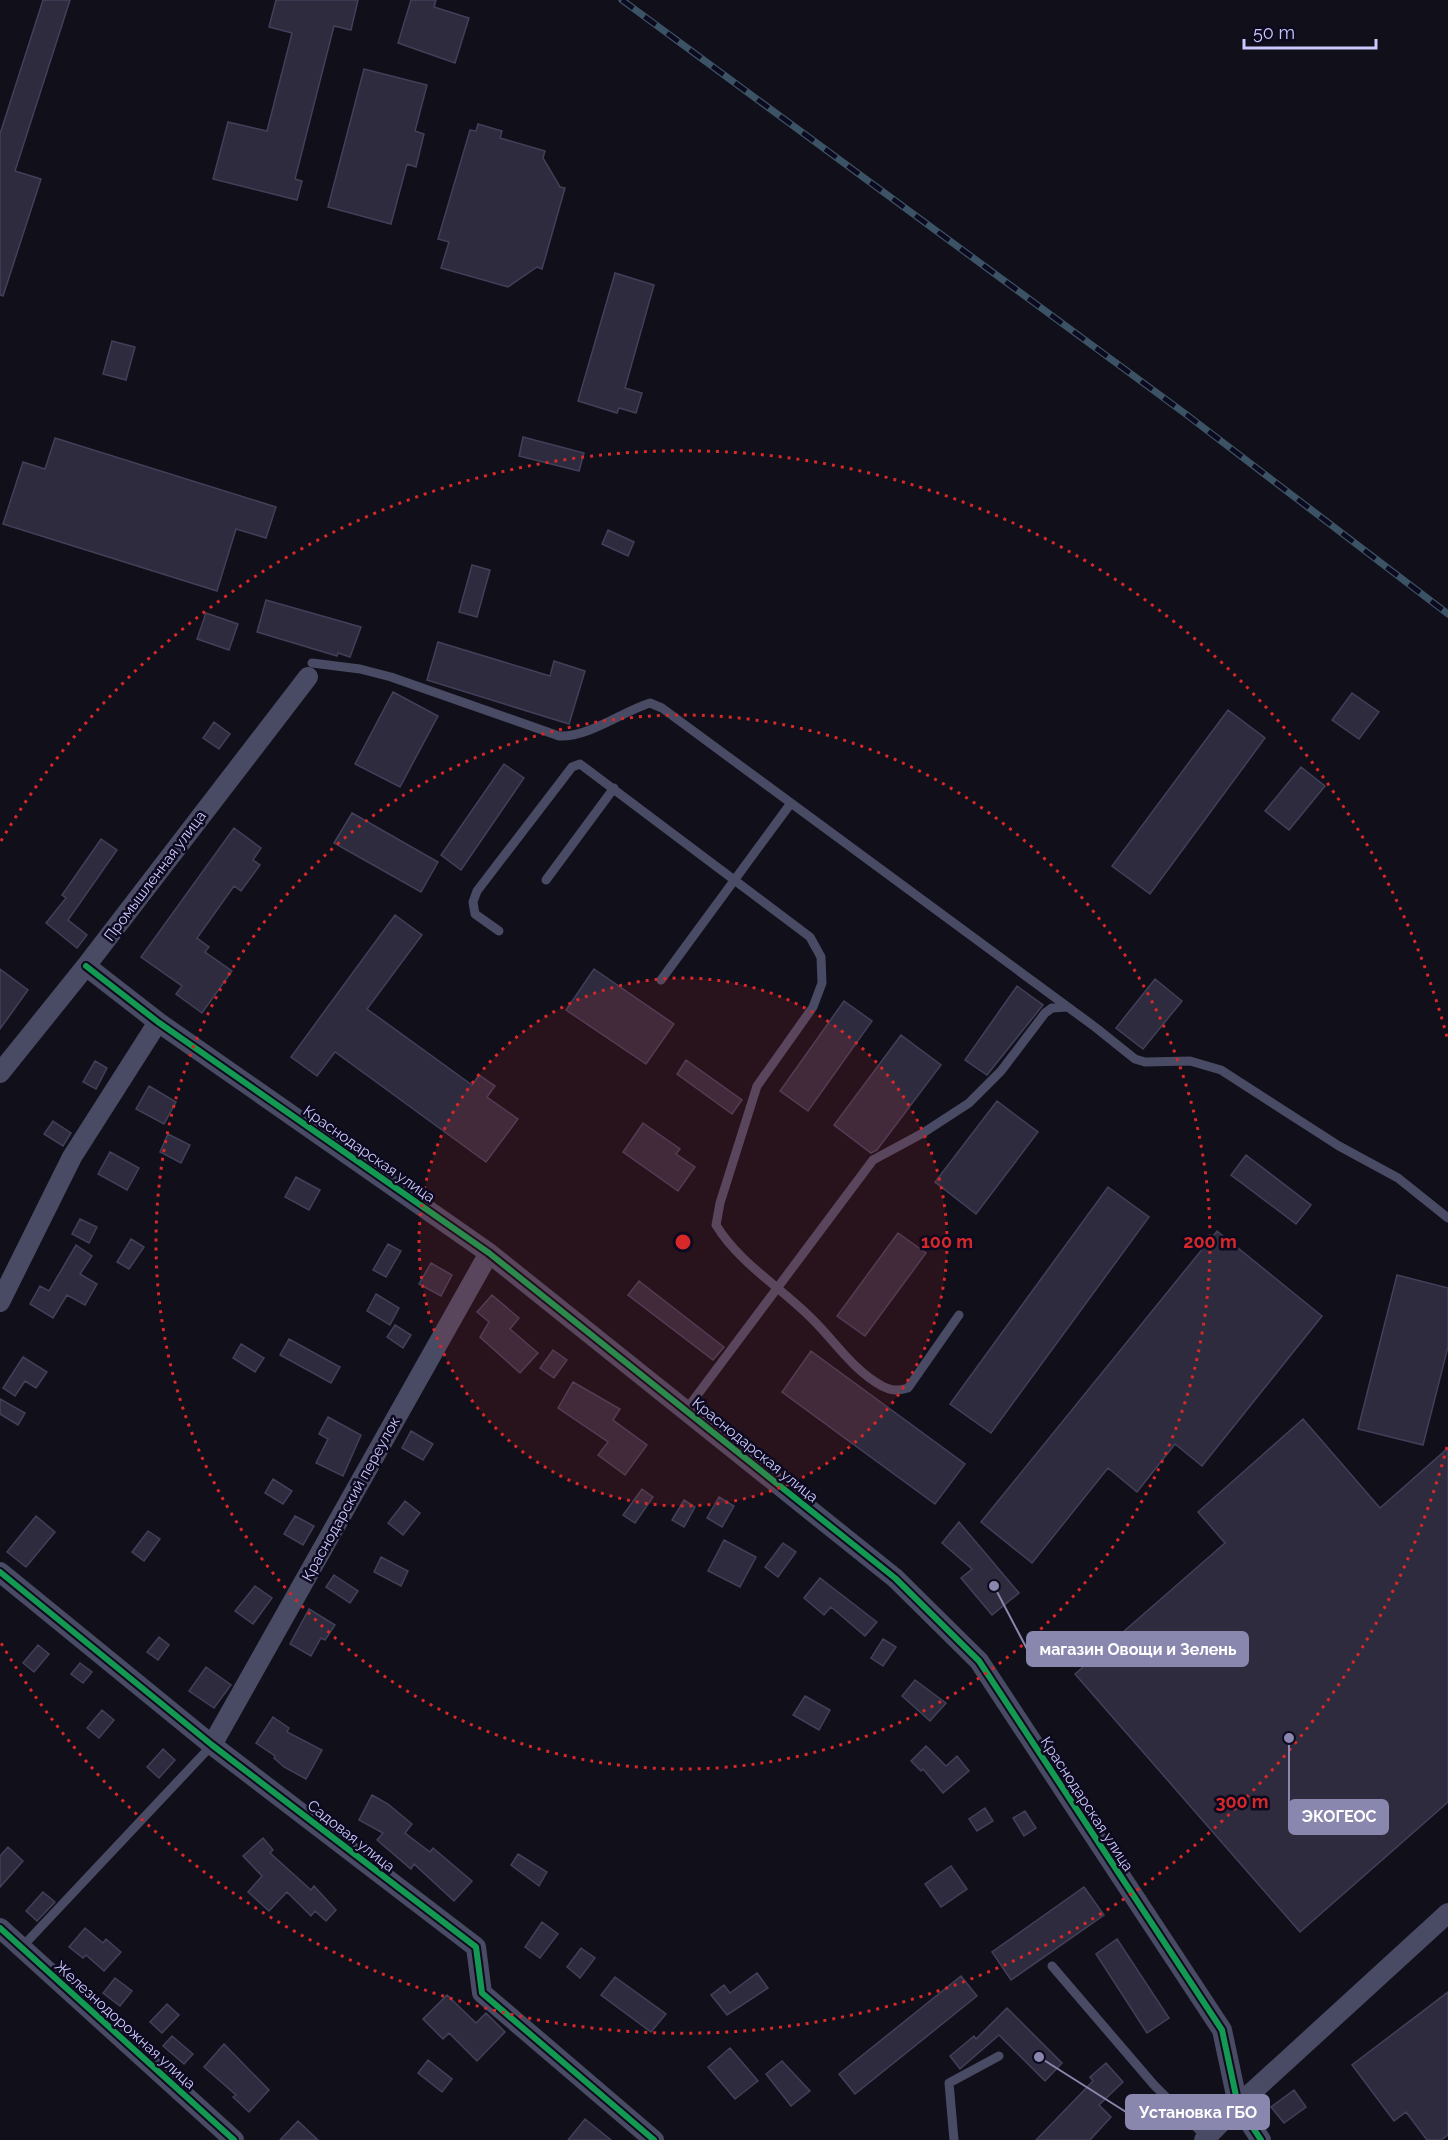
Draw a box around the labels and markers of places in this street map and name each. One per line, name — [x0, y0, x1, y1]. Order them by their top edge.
centre of rings — [673, 1232, 693, 1252]
callout: магазин Овощи и Зелень — [1027, 1632, 1248, 1666]
callout: ЭКОГЕОС — [1289, 1800, 1388, 1834]
callout: Установка ГБО — [1126, 2095, 1269, 2129]

